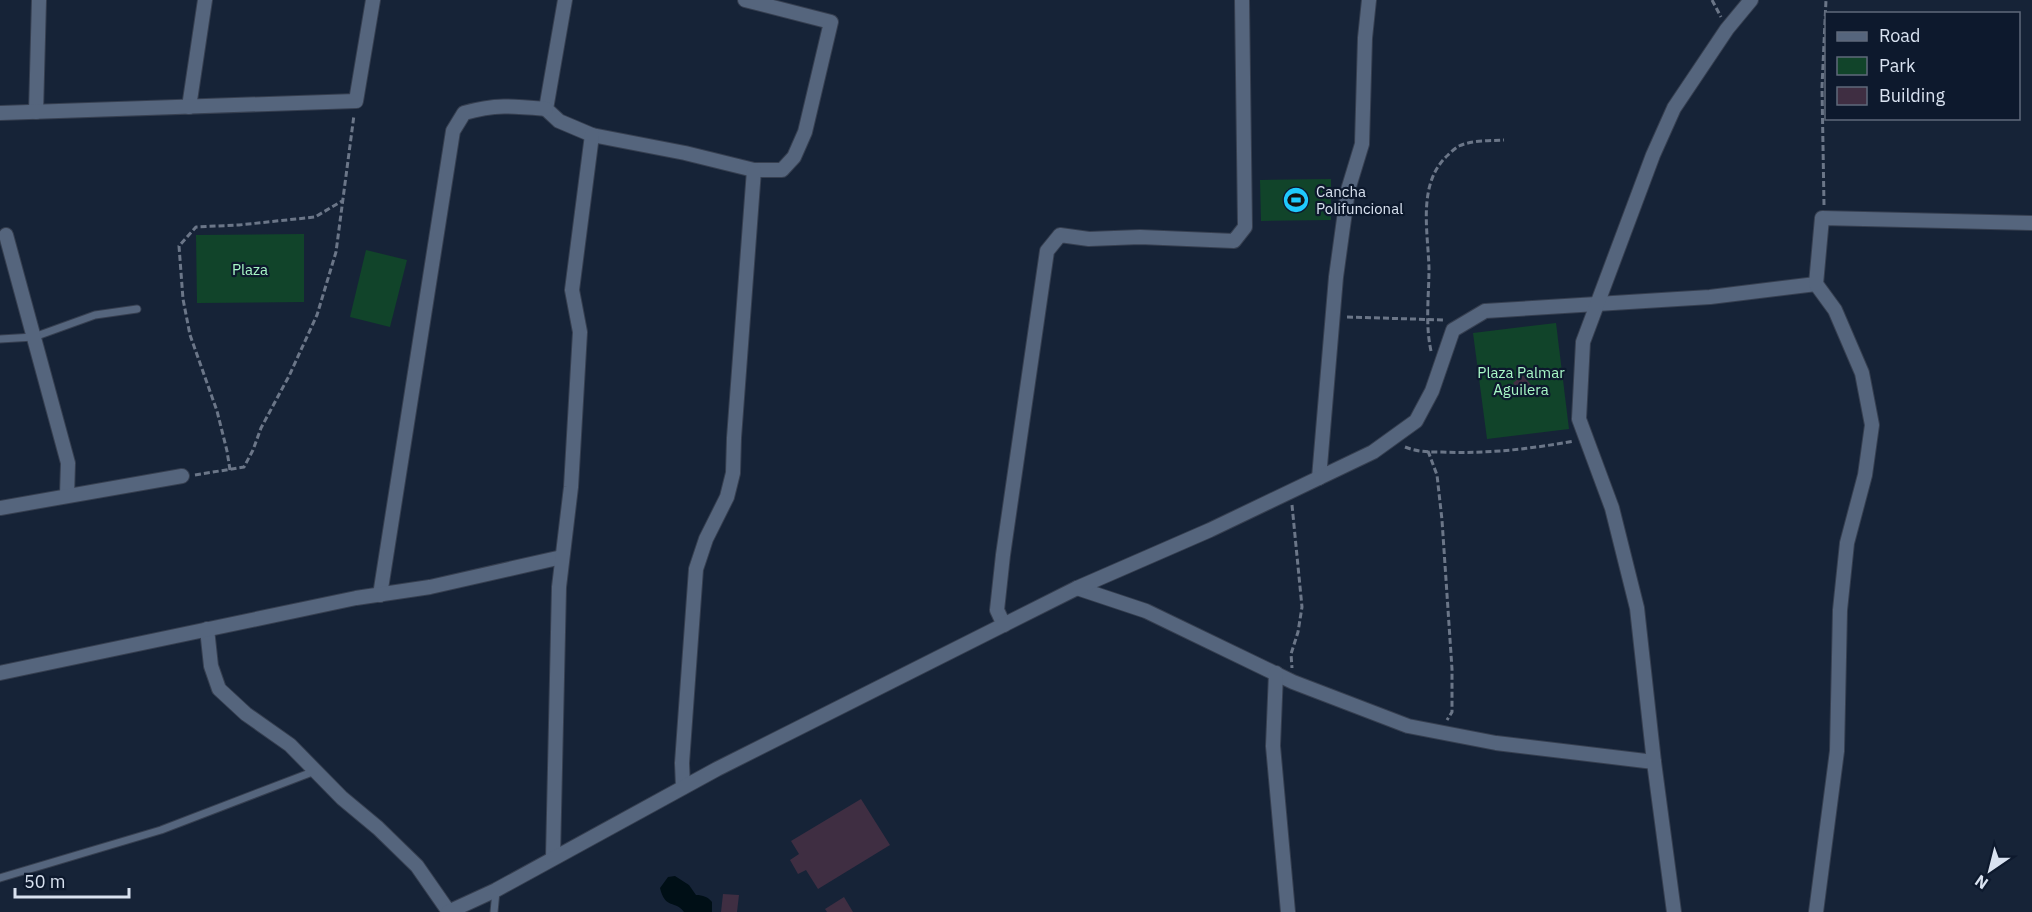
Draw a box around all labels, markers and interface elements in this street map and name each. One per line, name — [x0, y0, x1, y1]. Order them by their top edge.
legend — [1825, 12, 2020, 120]
text: Road — [1879, 24, 1920, 47]
text: Park — [1879, 54, 1916, 77]
text: Building — [1879, 84, 1946, 107]
place label: Cancha Polifuncional — [1316, 182, 1403, 218]
sports icon: Cancha Polifuncional — [1281, 185, 1311, 215]
park label: Plaza — [232, 260, 268, 279]
park label: Plaza Palmar Aguilera — [1477, 363, 1565, 399]
north arrow — [1960, 840, 2020, 900]
scale bar — [15, 861, 129, 899]
text: 50 m — [24, 870, 66, 893]
text: N — [1971, 871, 1992, 894]

